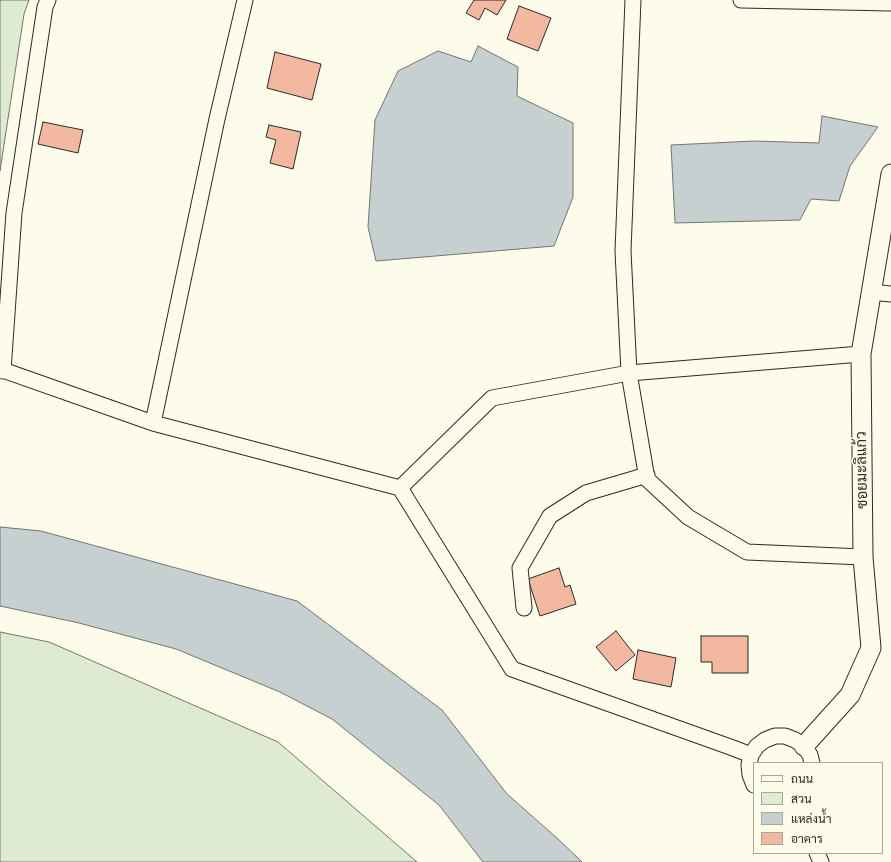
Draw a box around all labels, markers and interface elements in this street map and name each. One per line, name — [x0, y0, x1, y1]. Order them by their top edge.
street label: ซอยมะลิแก้ว — [852, 431, 872, 509]
legend — [753, 762, 883, 854]
text: ถนน — [791, 772, 813, 786]
text: สวน — [791, 792, 812, 806]
text: แหล่งน้ำ — [791, 812, 831, 826]
text: อาคาร — [791, 832, 823, 846]

